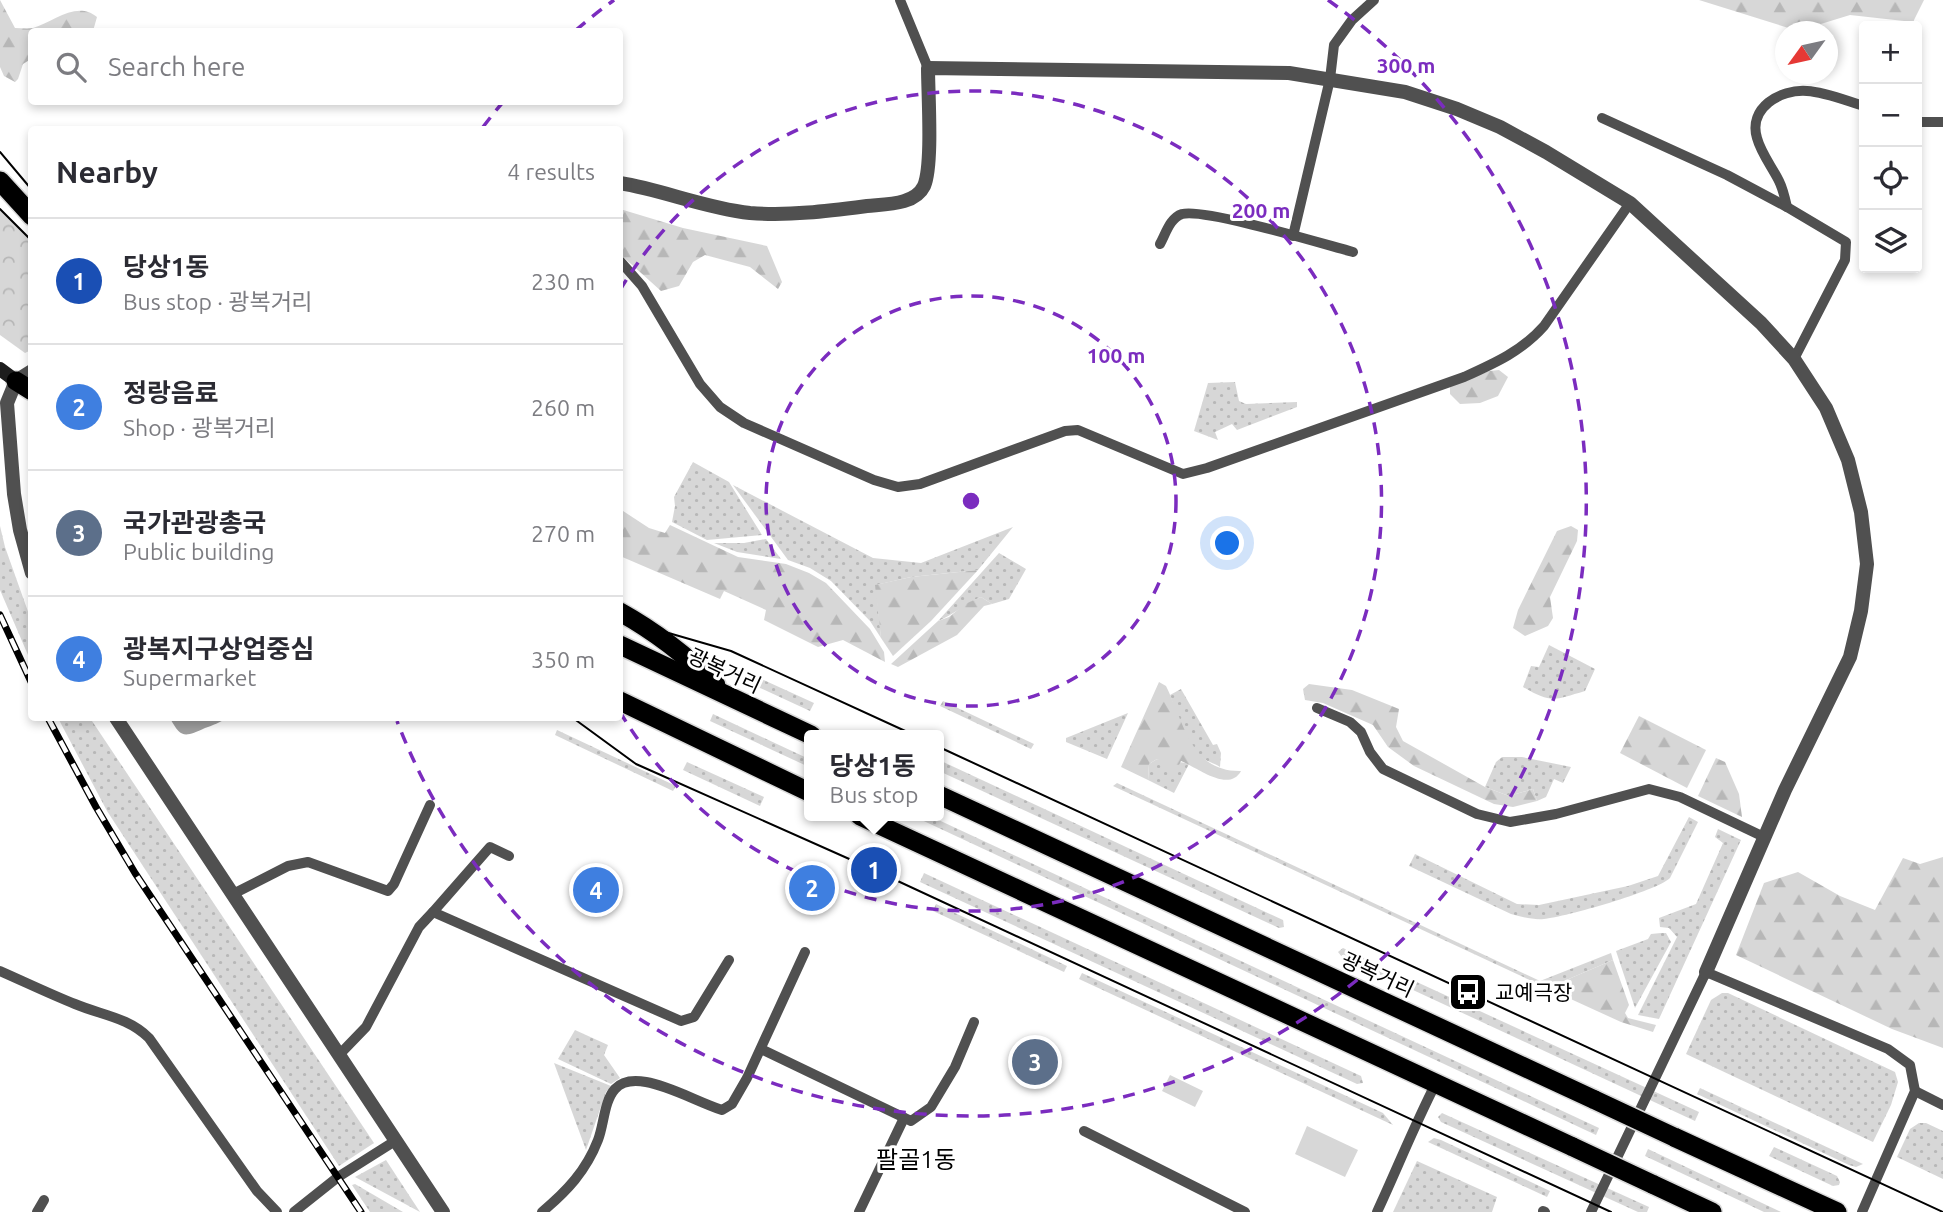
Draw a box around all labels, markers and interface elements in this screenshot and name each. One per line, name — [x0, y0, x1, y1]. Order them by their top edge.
north arrow — [1775, 21, 1838, 84]
map controls — [1859, 21, 1922, 273]
button: + — [1859, 21, 1922, 84]
search box — [28, 28, 623, 105]
icon: search — [52, 48, 90, 86]
text: Search here — [108, 52, 245, 81]
text: 300 m — [1377, 53, 1435, 77]
button: − — [1859, 84, 1922, 147]
button: locate — [1859, 147, 1922, 210]
text: Nearby — [56, 155, 158, 189]
text: 4 results — [507, 159, 595, 184]
text: 200 m — [1232, 198, 1290, 222]
button: layers — [1859, 210, 1922, 273]
text: 당상1동 — [123, 252, 209, 281]
text: 1 — [73, 269, 85, 294]
text: 230 m — [531, 269, 595, 294]
text: Bus stop · 광복거리 — [123, 289, 313, 314]
text: 100 m — [1087, 343, 1145, 367]
text: 정랑음료 — [123, 378, 219, 407]
text: 2 — [73, 395, 85, 420]
text: 260 m — [531, 395, 595, 420]
text: Shop · 광복거리 — [123, 415, 276, 440]
centre of rings — [959, 489, 983, 513]
text: 국가관광총국 — [123, 508, 267, 537]
text: 3 — [73, 521, 85, 546]
text: 270 m — [531, 521, 595, 546]
your location — [1210, 526, 1244, 560]
text: Public building — [123, 539, 275, 564]
text: 광복지구상업중심 — [123, 634, 314, 663]
street label: 광복거리 — [685, 643, 765, 697]
text: 4 — [73, 647, 85, 672]
text: 350 m — [531, 647, 595, 672]
text: Supermarket — [123, 665, 256, 690]
popup — [804, 730, 944, 821]
text: 당상1동 — [830, 751, 916, 780]
text: Bus stop — [830, 782, 918, 807]
pin: 1 — [851, 844, 897, 896]
pin: 2 — [789, 862, 835, 914]
pin: 4 — [573, 864, 619, 916]
street label: 광복거리 — [1338, 947, 1418, 1001]
bus stop icon: 교예극장 — [1447, 971, 1489, 1013]
place label: 교예극장 — [1495, 980, 1572, 1004]
pin: 3 — [1012, 1036, 1058, 1088]
district label: 팔골1동 — [876, 1146, 956, 1173]

